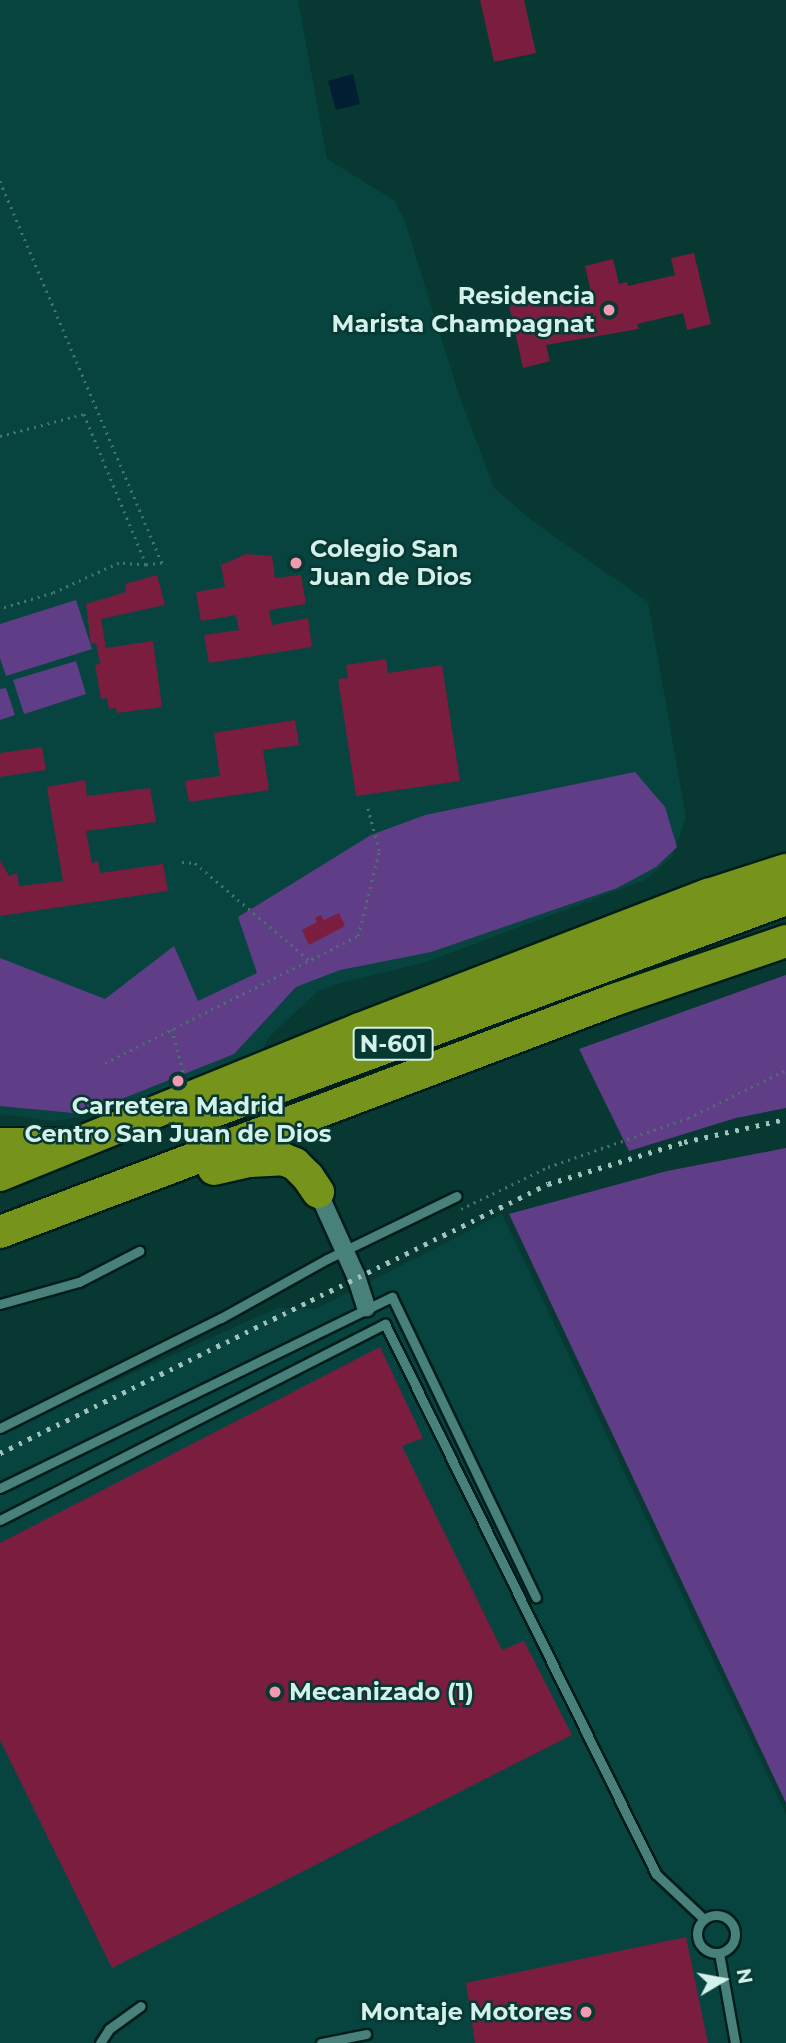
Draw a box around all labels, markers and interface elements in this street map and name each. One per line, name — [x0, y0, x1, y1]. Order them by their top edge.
place label: Residencia Marista Champagnat — [332, 282, 595, 338]
marker: Residencia Marista Champagnat — [601, 302, 617, 318]
place label: Colegio San Juan de Dios — [310, 535, 472, 591]
marker: Colegio San Juan de Dios — [288, 555, 304, 571]
road number: N-601 — [351, 1024, 435, 1064]
marker: Carretera Madrid Centro San Juan de Dios — [170, 1073, 186, 1089]
place label: Carretera Madrid Centro San Juan de Dios — [24, 1092, 332, 1148]
place label: Mecanizado (1) — [289, 1678, 474, 1706]
marker: Mecanizado (1) — [267, 1684, 283, 1700]
north arrow — [688, 1945, 758, 2015]
text: N — [732, 1967, 757, 1986]
place label: Montaje Motores — [360, 1998, 572, 2026]
marker: Montaje Motores — [578, 2004, 594, 2020]

